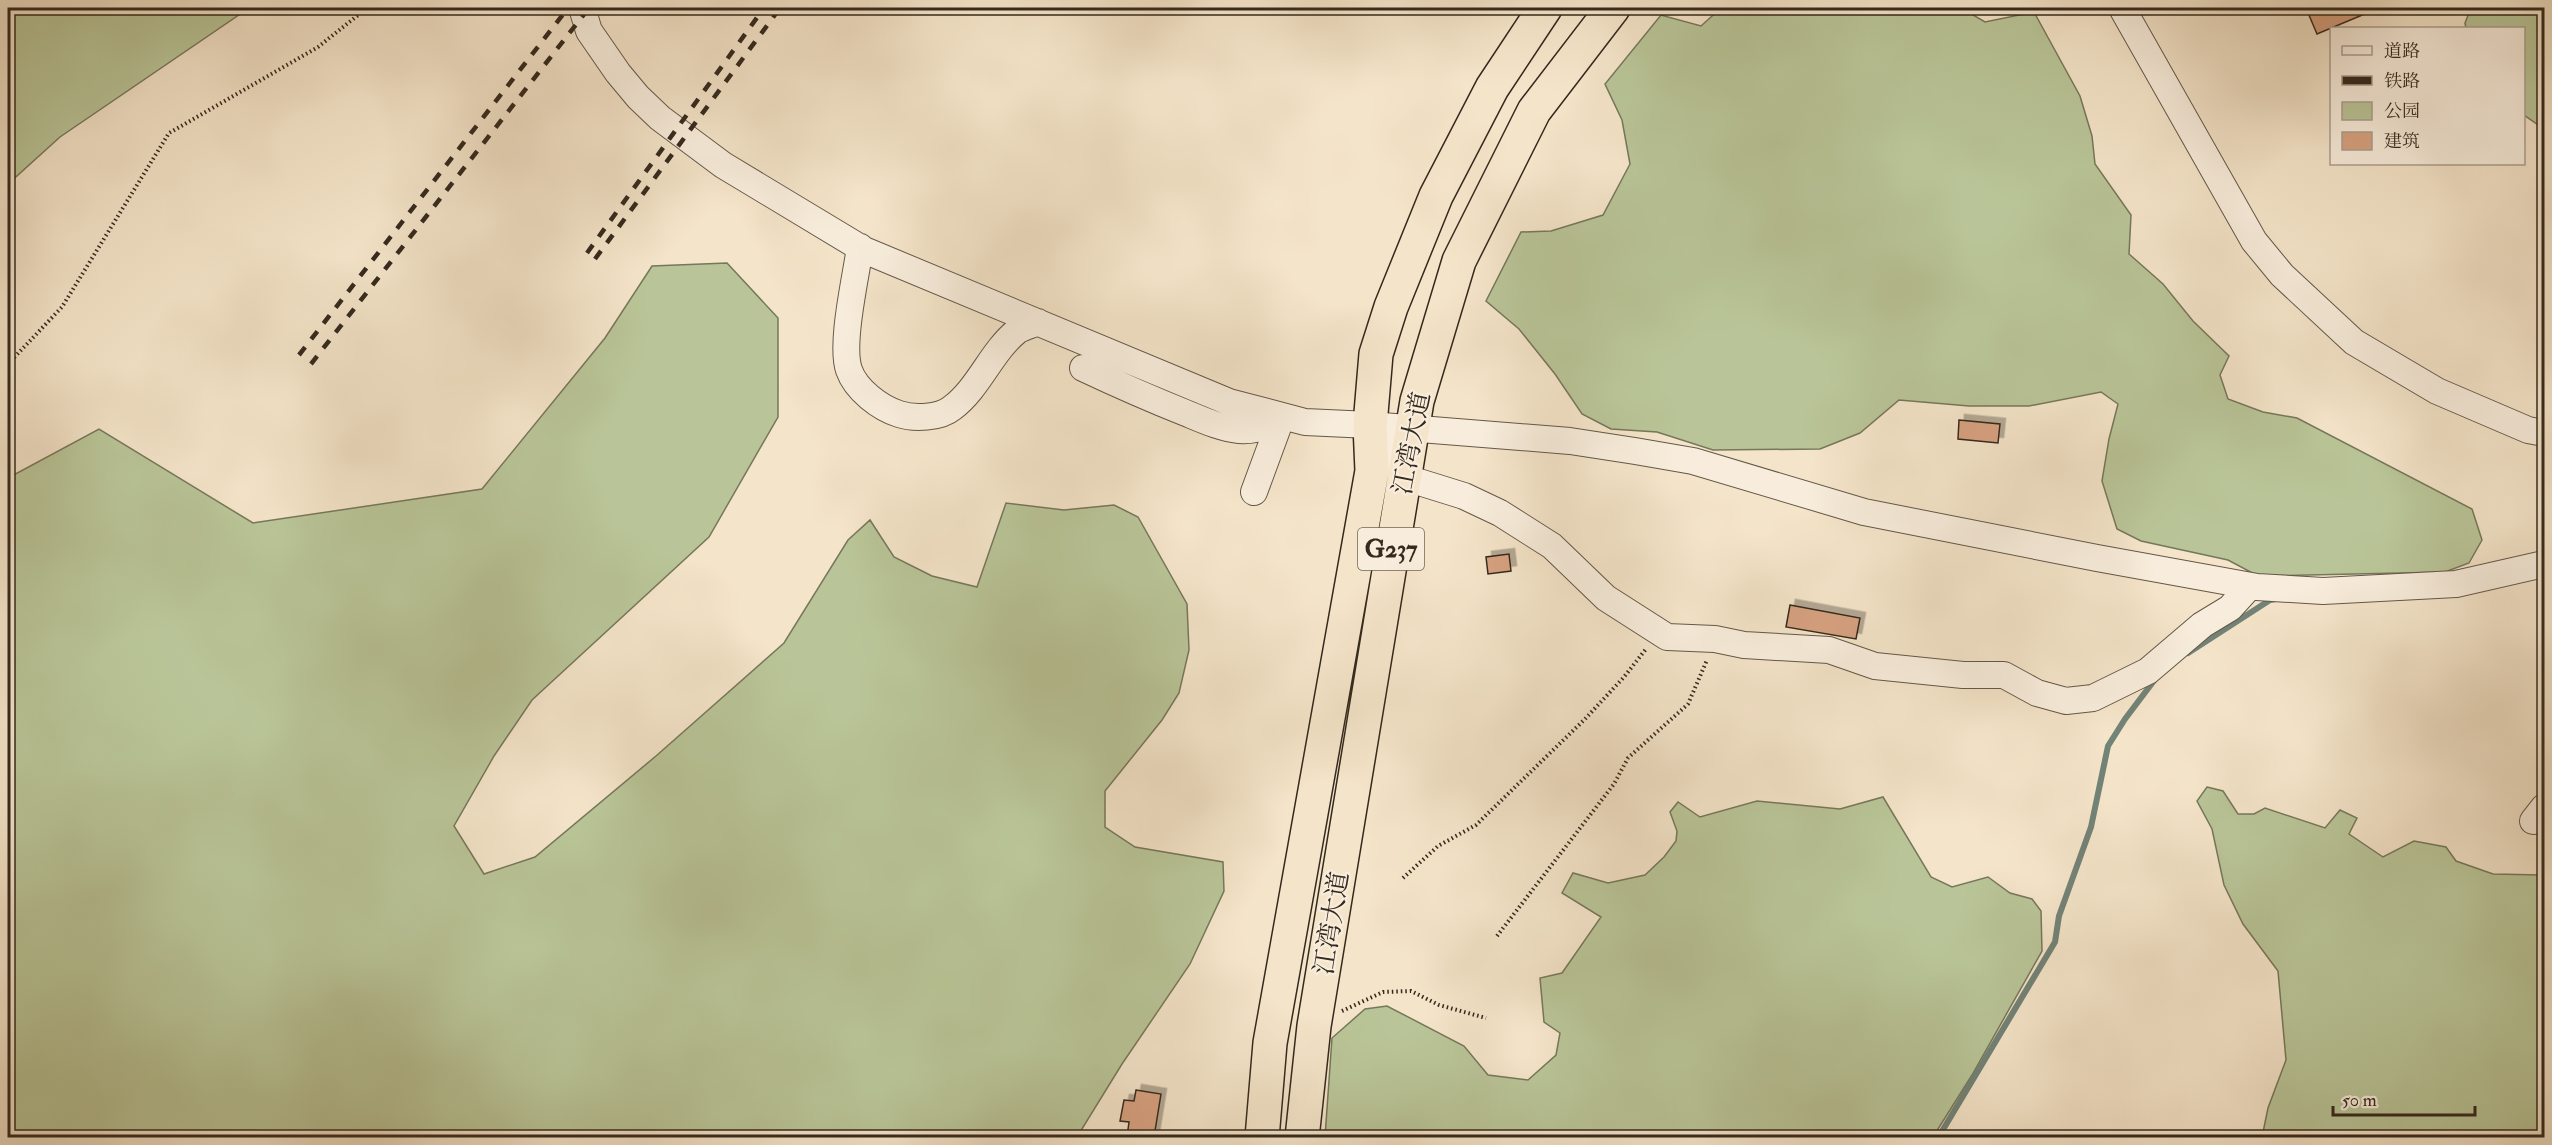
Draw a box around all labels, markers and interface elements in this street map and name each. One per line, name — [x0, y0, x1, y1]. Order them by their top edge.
legend — [2330, 27, 2525, 165]
text: 道路 — [2384, 40, 2420, 63]
text: 铁路 — [2384, 70, 2420, 93]
text: 公园 — [2384, 100, 2420, 123]
text: 建筑 — [2384, 130, 2420, 153]
street label: 江湾大道 — [1386, 389, 1438, 497]
road number: G237 — [1358, 528, 1424, 570]
street label: 江湾大道 — [1308, 869, 1356, 977]
scale bar — [2333, 1079, 2476, 1117]
text: 50 m — [2342, 1089, 2377, 1112]

